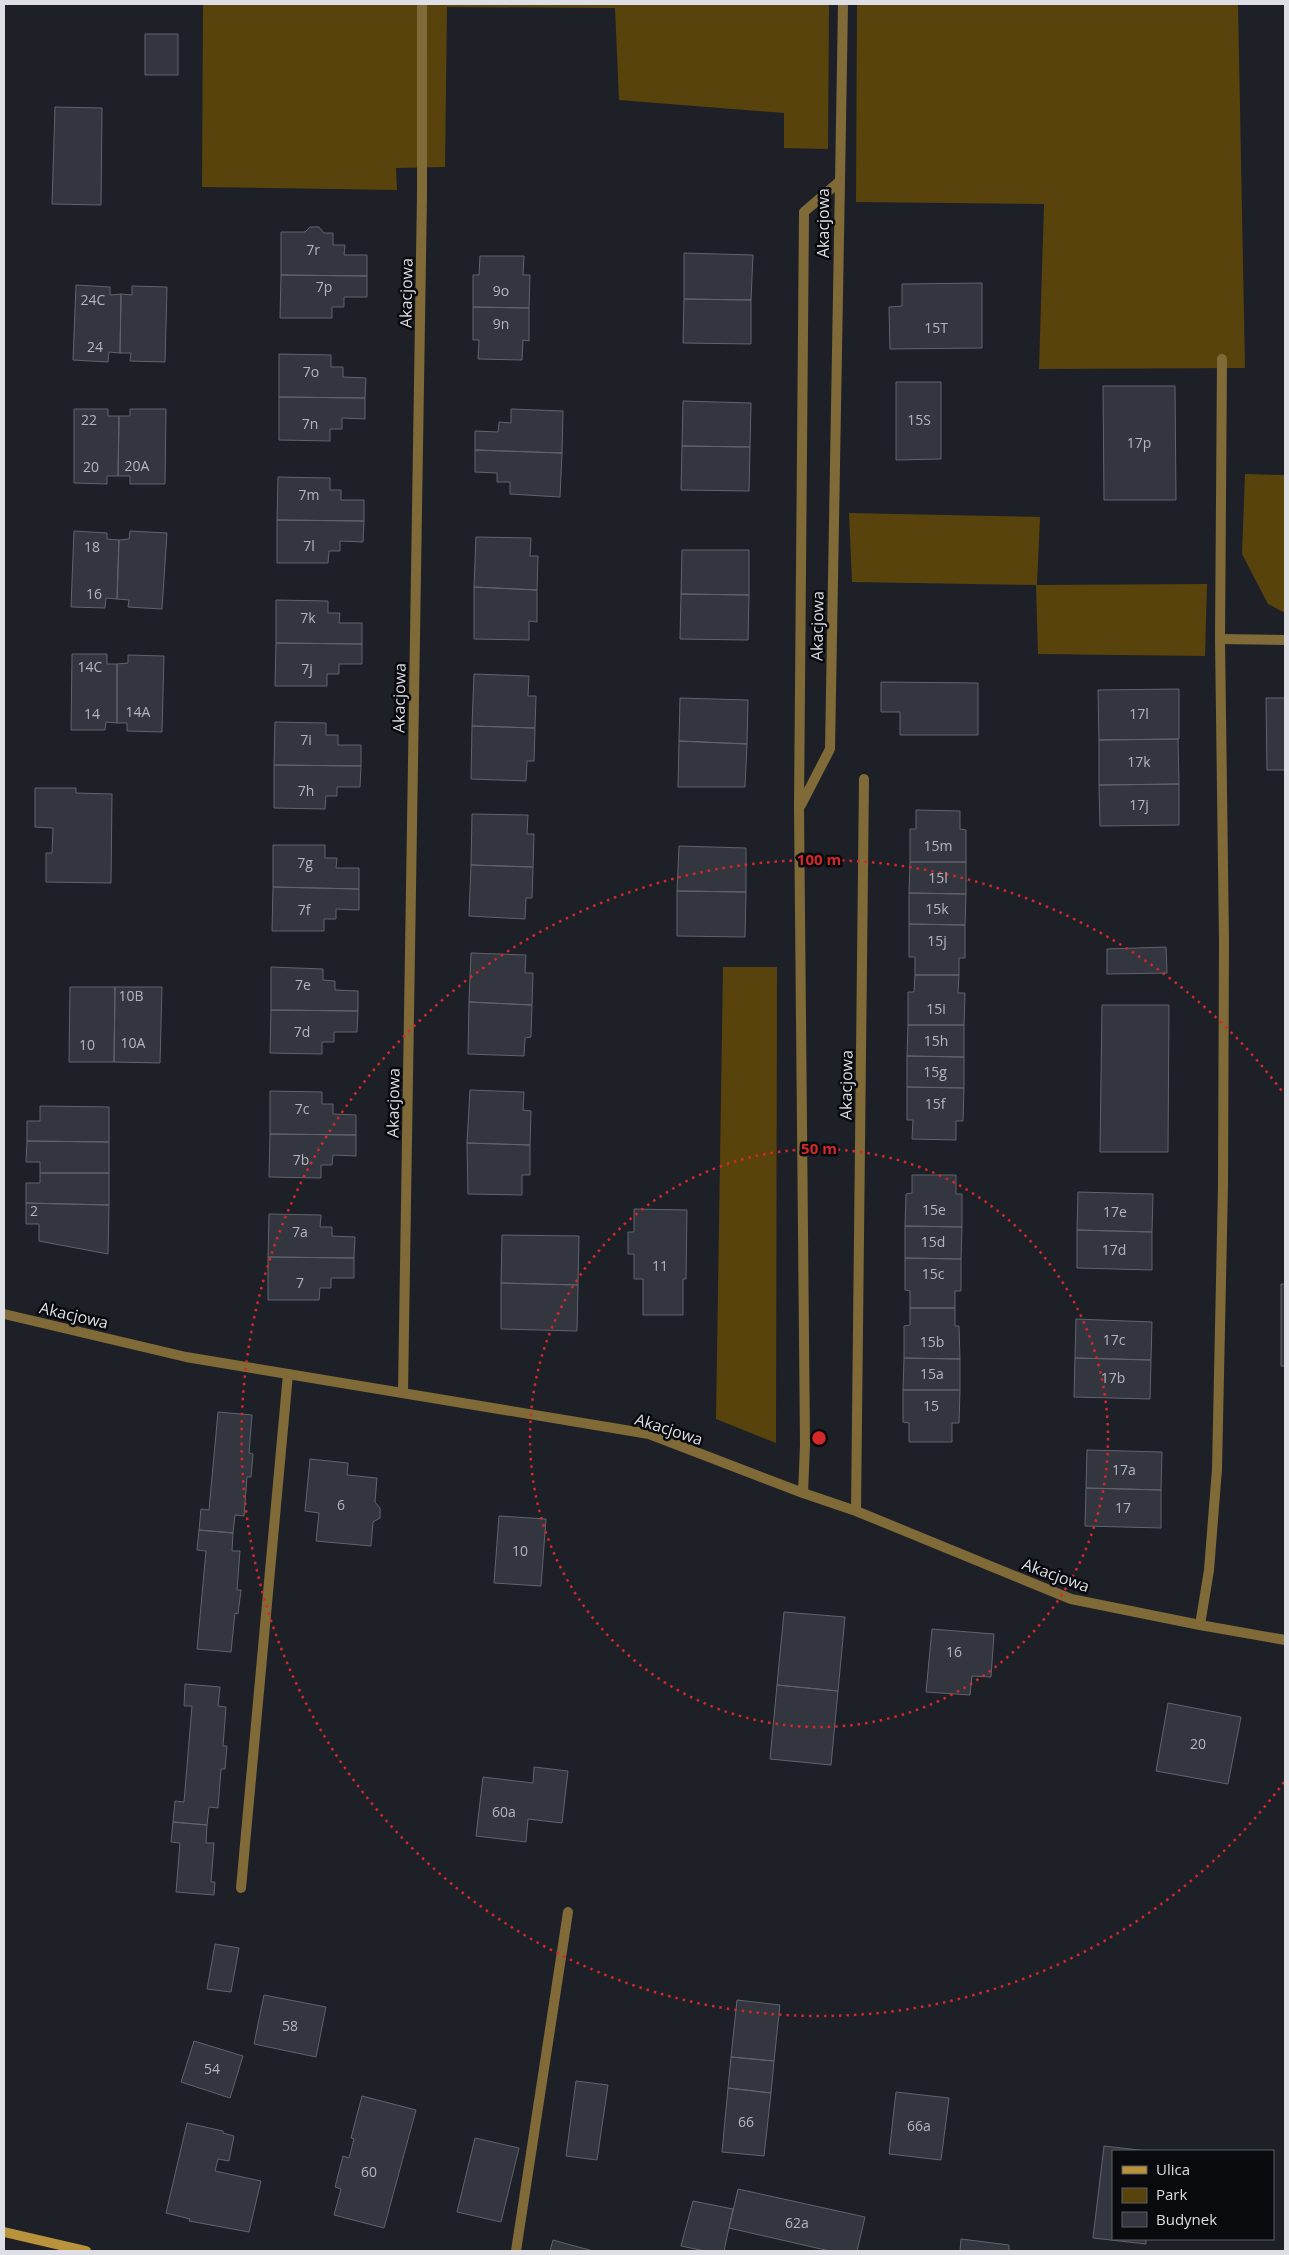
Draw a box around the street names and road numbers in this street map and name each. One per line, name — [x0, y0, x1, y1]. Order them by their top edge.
street label: Akacjowa — [812, 188, 834, 258]
street label: Akacjowa — [394, 258, 418, 328]
street label: Akacjowa — [805, 591, 829, 661]
street label: Akacjowa — [387, 663, 411, 733]
street label: Akacjowa — [834, 1050, 858, 1120]
street label: Akacjowa — [381, 1068, 405, 1138]
street label: Akacjowa — [37, 1296, 111, 1334]
street label: Akacjowa — [632, 1408, 706, 1450]
street label: Akacjowa — [1019, 1553, 1093, 1597]

